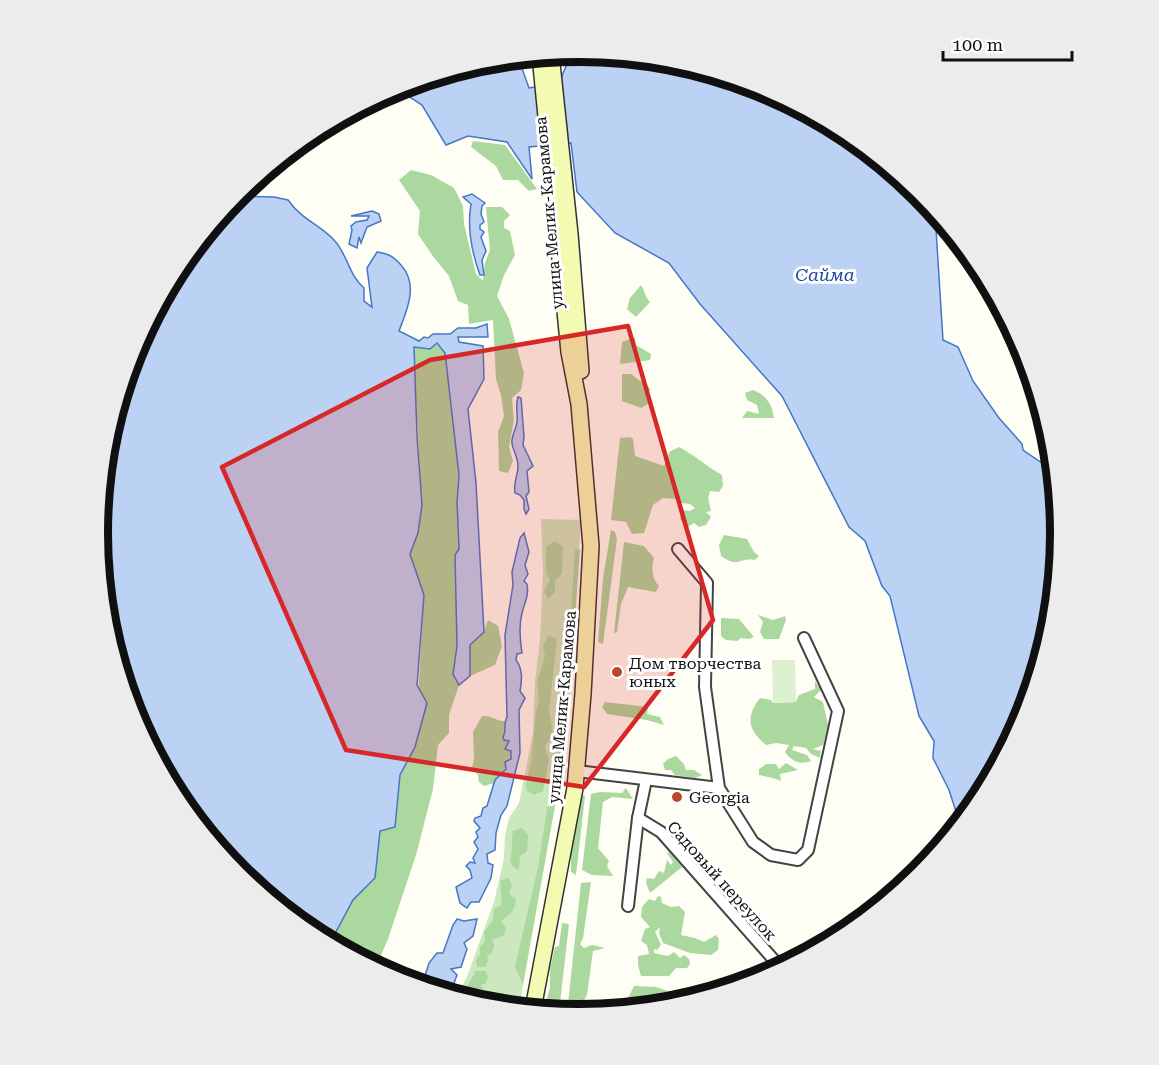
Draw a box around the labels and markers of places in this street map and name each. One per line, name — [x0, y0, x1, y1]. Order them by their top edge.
place label: Дом творчества юных — [629, 654, 762, 691]
marker: Дом творчества юных — [610, 665, 624, 679]
place label: Georgia — [689, 788, 750, 807]
marker: Georgia — [670, 790, 684, 804]

